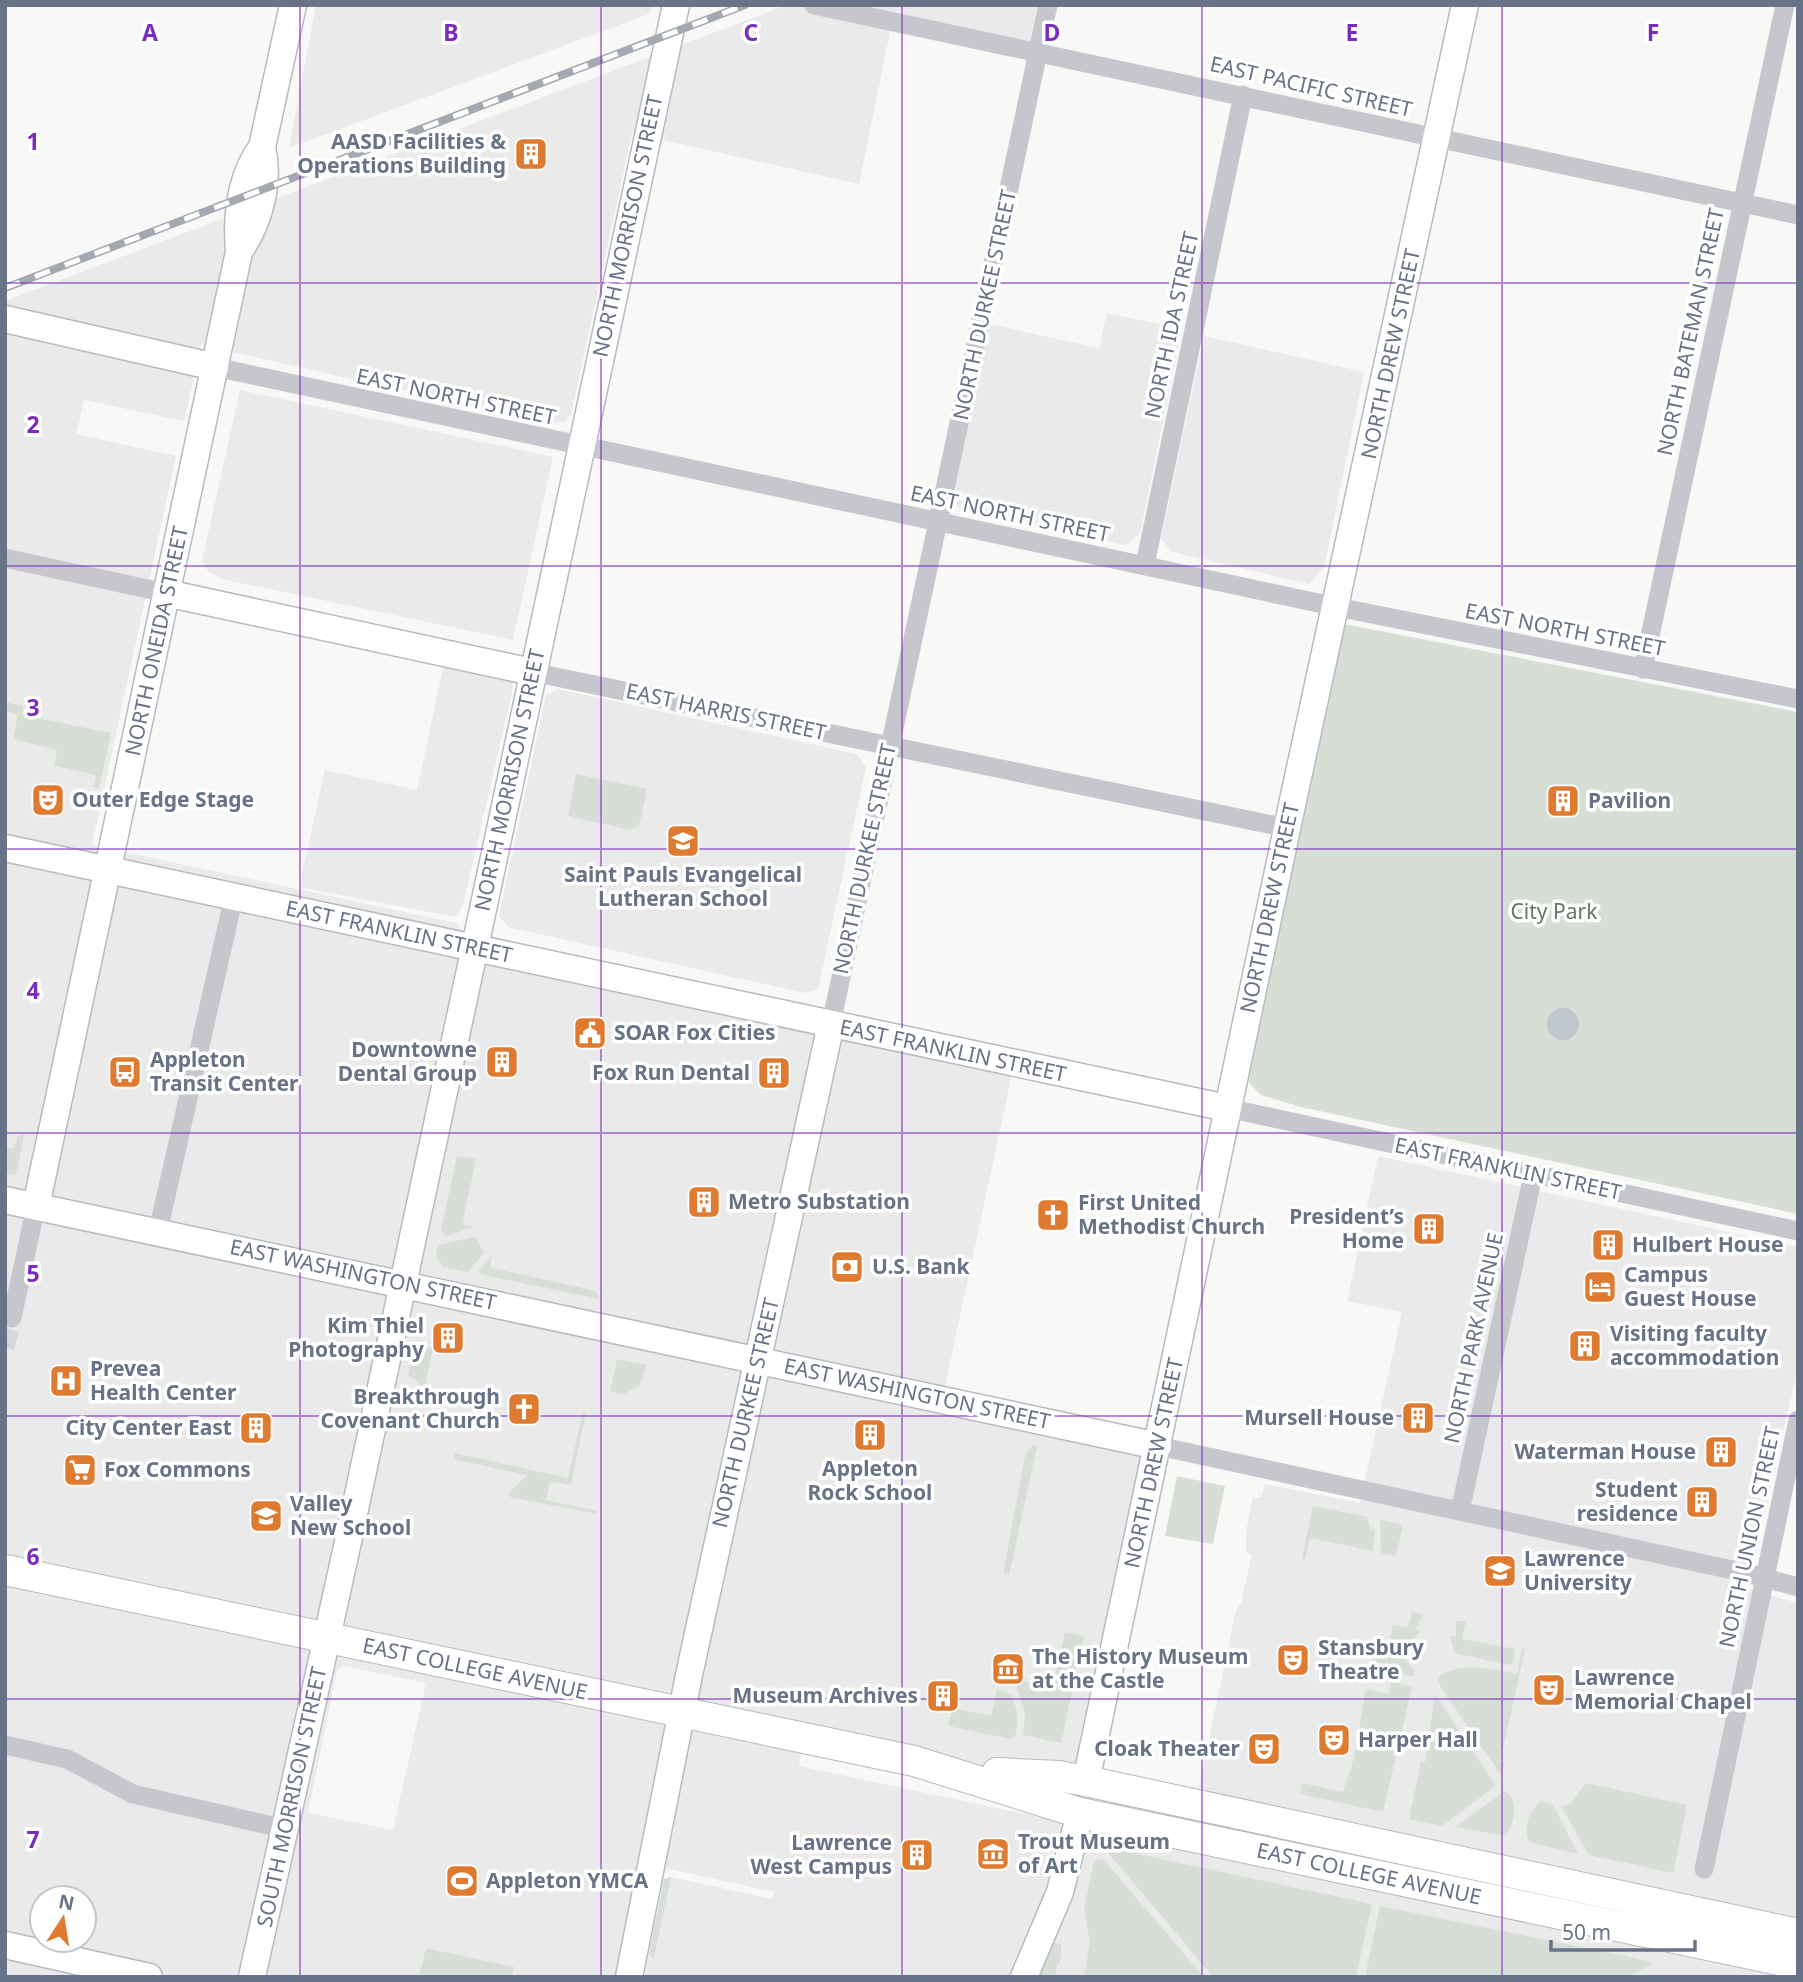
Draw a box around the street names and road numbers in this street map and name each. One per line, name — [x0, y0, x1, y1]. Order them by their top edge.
street label: EAST PACIFIC STREET — [1207, 49, 1415, 123]
street label: NORTH MORRISON STREET — [586, 92, 669, 360]
street label: NORTH DURKEE STREET — [946, 187, 1022, 423]
street label: NORTH BATEMAN STREET — [1650, 205, 1730, 458]
street label: NORTH IDA STREET — [1138, 228, 1205, 421]
street label: NORTH DREW STREET — [1354, 246, 1426, 462]
street label: EAST NORTH STREET — [354, 361, 559, 431]
street label: EAST NORTH STREET — [908, 478, 1113, 548]
street label: NORTH ONEIDA STREET — [118, 523, 194, 758]
street label: EAST NORTH STREET — [1463, 596, 1668, 662]
street label: NORTH MORRISON STREET — [468, 646, 551, 914]
street label: EAST HARRIS STREET — [623, 676, 829, 746]
street label: NORTH DURKEE STREET — [826, 741, 902, 977]
street label: NORTH DREW STREET — [1233, 800, 1305, 1016]
street label: EAST FRANKLIN STREET — [283, 893, 515, 969]
street label: EAST FRANKLIN STREET — [837, 1012, 1069, 1088]
street label: EAST FRANKLIN STREET — [1392, 1130, 1624, 1206]
street label: NORTH PARK AVENUE — [1437, 1230, 1509, 1446]
street label: EAST WASHINGTON STREET — [227, 1232, 499, 1316]
street label: NORTH DURKEE STREET — [705, 1295, 785, 1530]
street label: EAST WASHINGTON STREET — [781, 1351, 1053, 1435]
street label: NORTH DREW STREET — [1117, 1355, 1189, 1571]
street label: NORTH UNION STREET — [1712, 1423, 1786, 1650]
street label: EAST COLLEGE AVENUE — [360, 1631, 590, 1706]
street label: SOUTH MORRISON STREET — [250, 1664, 332, 1929]
street label: EAST COLLEGE AVENUE — [1254, 1836, 1484, 1911]

